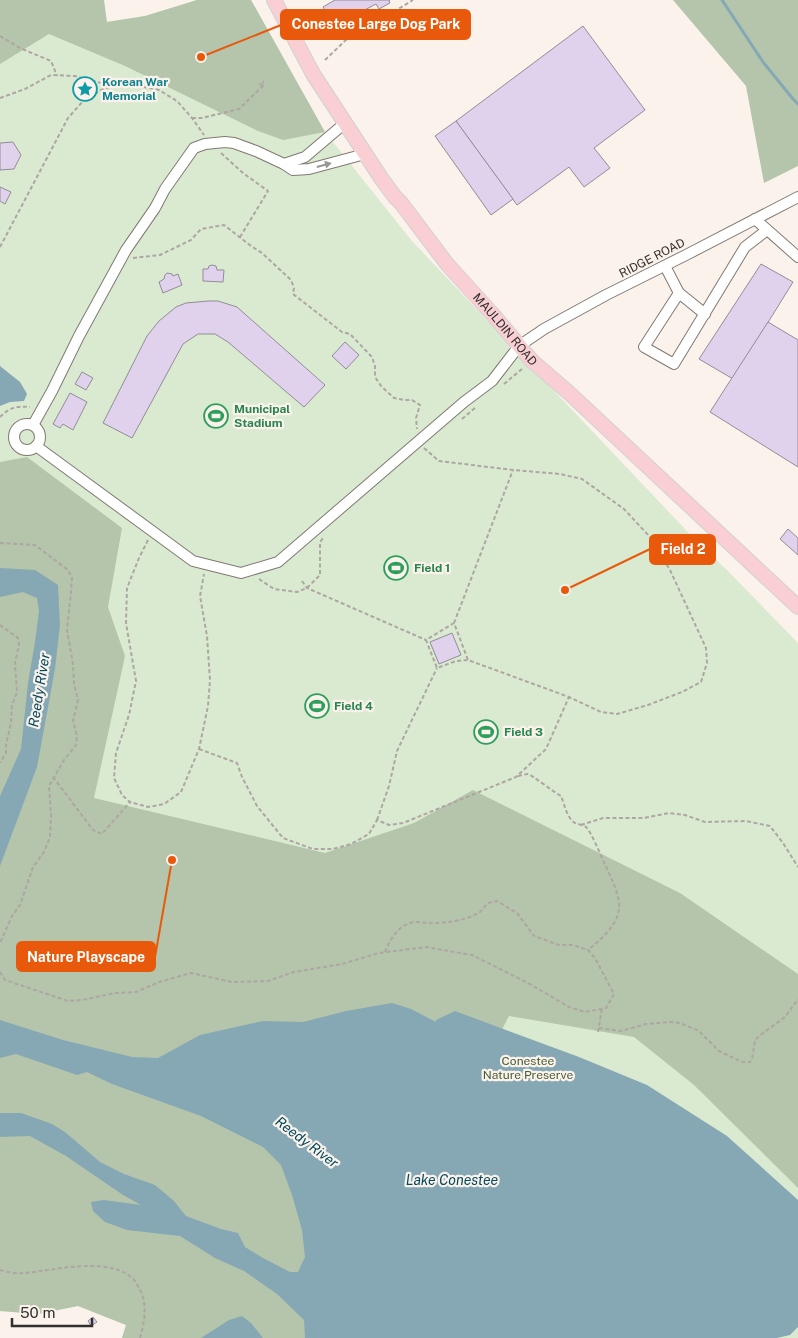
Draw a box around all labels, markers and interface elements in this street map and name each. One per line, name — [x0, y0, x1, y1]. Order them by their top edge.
callout: Conestee Large Dog Park — [281, 10, 470, 39]
text: Conestee Large Dog Park — [292, 16, 460, 32]
place label: Korean War Memorial — [102, 75, 168, 103]
place icon: Korean War Memorial — [72, 76, 98, 102]
one-way arrow — [317, 161, 332, 169]
street label: RIDGE ROAD — [617, 235, 687, 281]
street label: MAULDIN ROAD — [470, 290, 540, 369]
place label: Municipal Stadium — [234, 402, 290, 430]
sports icon: Municipal Stadium — [203, 403, 229, 429]
callout: Field 2 — [650, 535, 715, 564]
text: Field 2 — [660, 541, 706, 557]
sports icon: Field 1 — [383, 555, 409, 581]
place label: Field 1 — [414, 561, 450, 575]
water label: Reedy River — [25, 651, 53, 728]
sports icon: Field 4 — [304, 693, 330, 719]
place label: Field 4 — [334, 699, 373, 713]
sports icon: Field 3 — [473, 719, 499, 745]
place label: Field 3 — [504, 725, 543, 739]
callout: Nature Playscape — [17, 942, 155, 971]
text: Nature Playscape — [27, 949, 145, 965]
park label: Conestee Nature Preserve — [483, 1054, 574, 1082]
water label: Reedy River — [272, 1113, 342, 1171]
water label: Lake Conestee — [406, 1172, 499, 1188]
scale bar — [12, 1296, 92, 1328]
text: 50 m — [20, 1304, 55, 1321]

